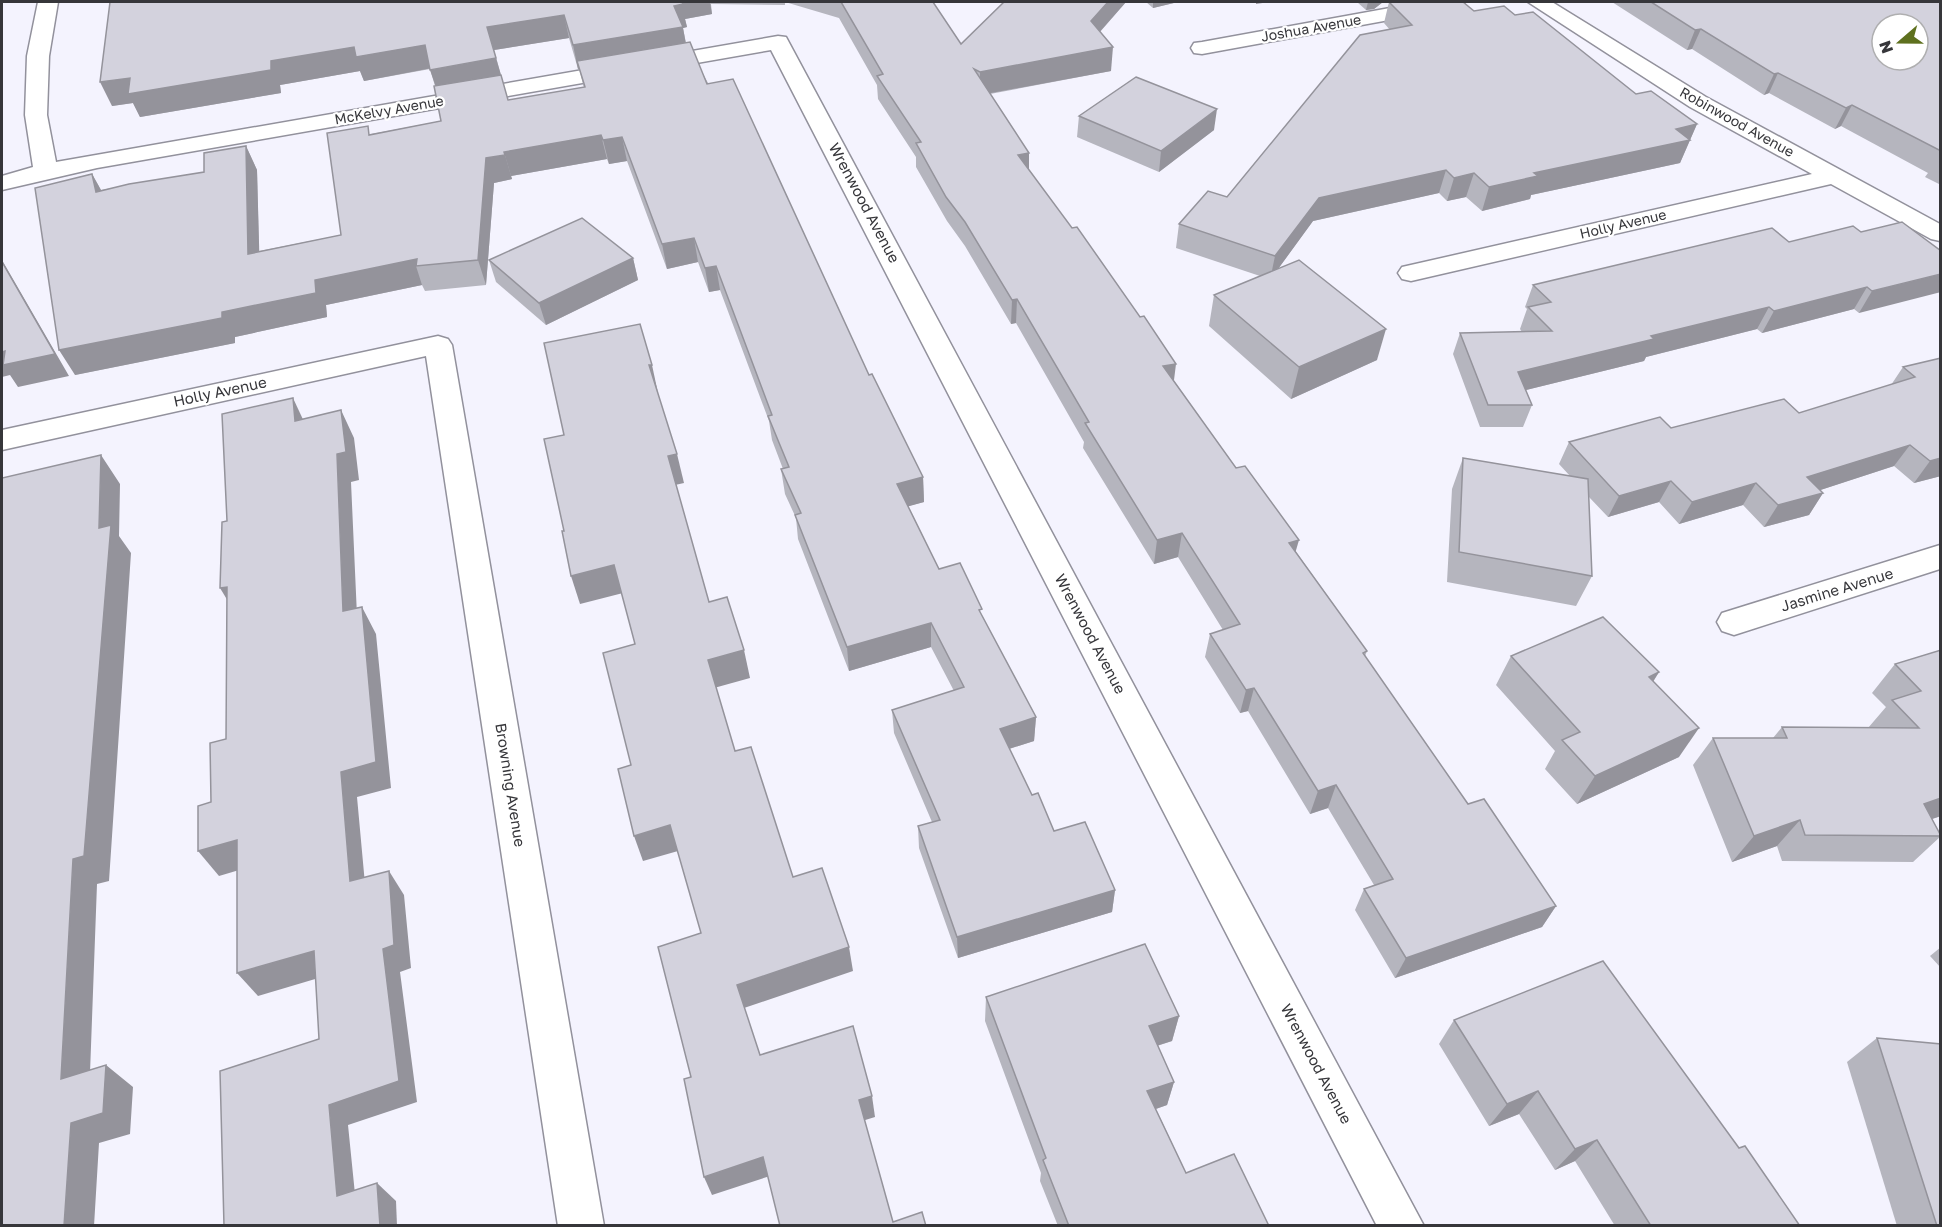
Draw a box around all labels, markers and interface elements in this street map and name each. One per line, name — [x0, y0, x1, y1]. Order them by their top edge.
street label: Joshua Avenue — [1259, 10, 1362, 45]
north arrow — [1870, 12, 1930, 72]
text: N — [1874, 38, 1897, 56]
street label: Robinwood Avenue — [1677, 83, 1797, 160]
street label: McKelvy Avenue — [333, 92, 445, 127]
street label: Wrenwood Avenue — [826, 139, 904, 266]
street label: Holly Avenue — [1578, 205, 1668, 242]
street label: Holly Avenue — [172, 372, 268, 410]
street label: Jasmine Avenue — [1778, 563, 1895, 615]
street label: Wrenwood Avenue — [1052, 570, 1130, 697]
street label: Browning Avenue — [492, 722, 530, 848]
street label: Wrenwood Avenue — [1278, 1000, 1356, 1127]

